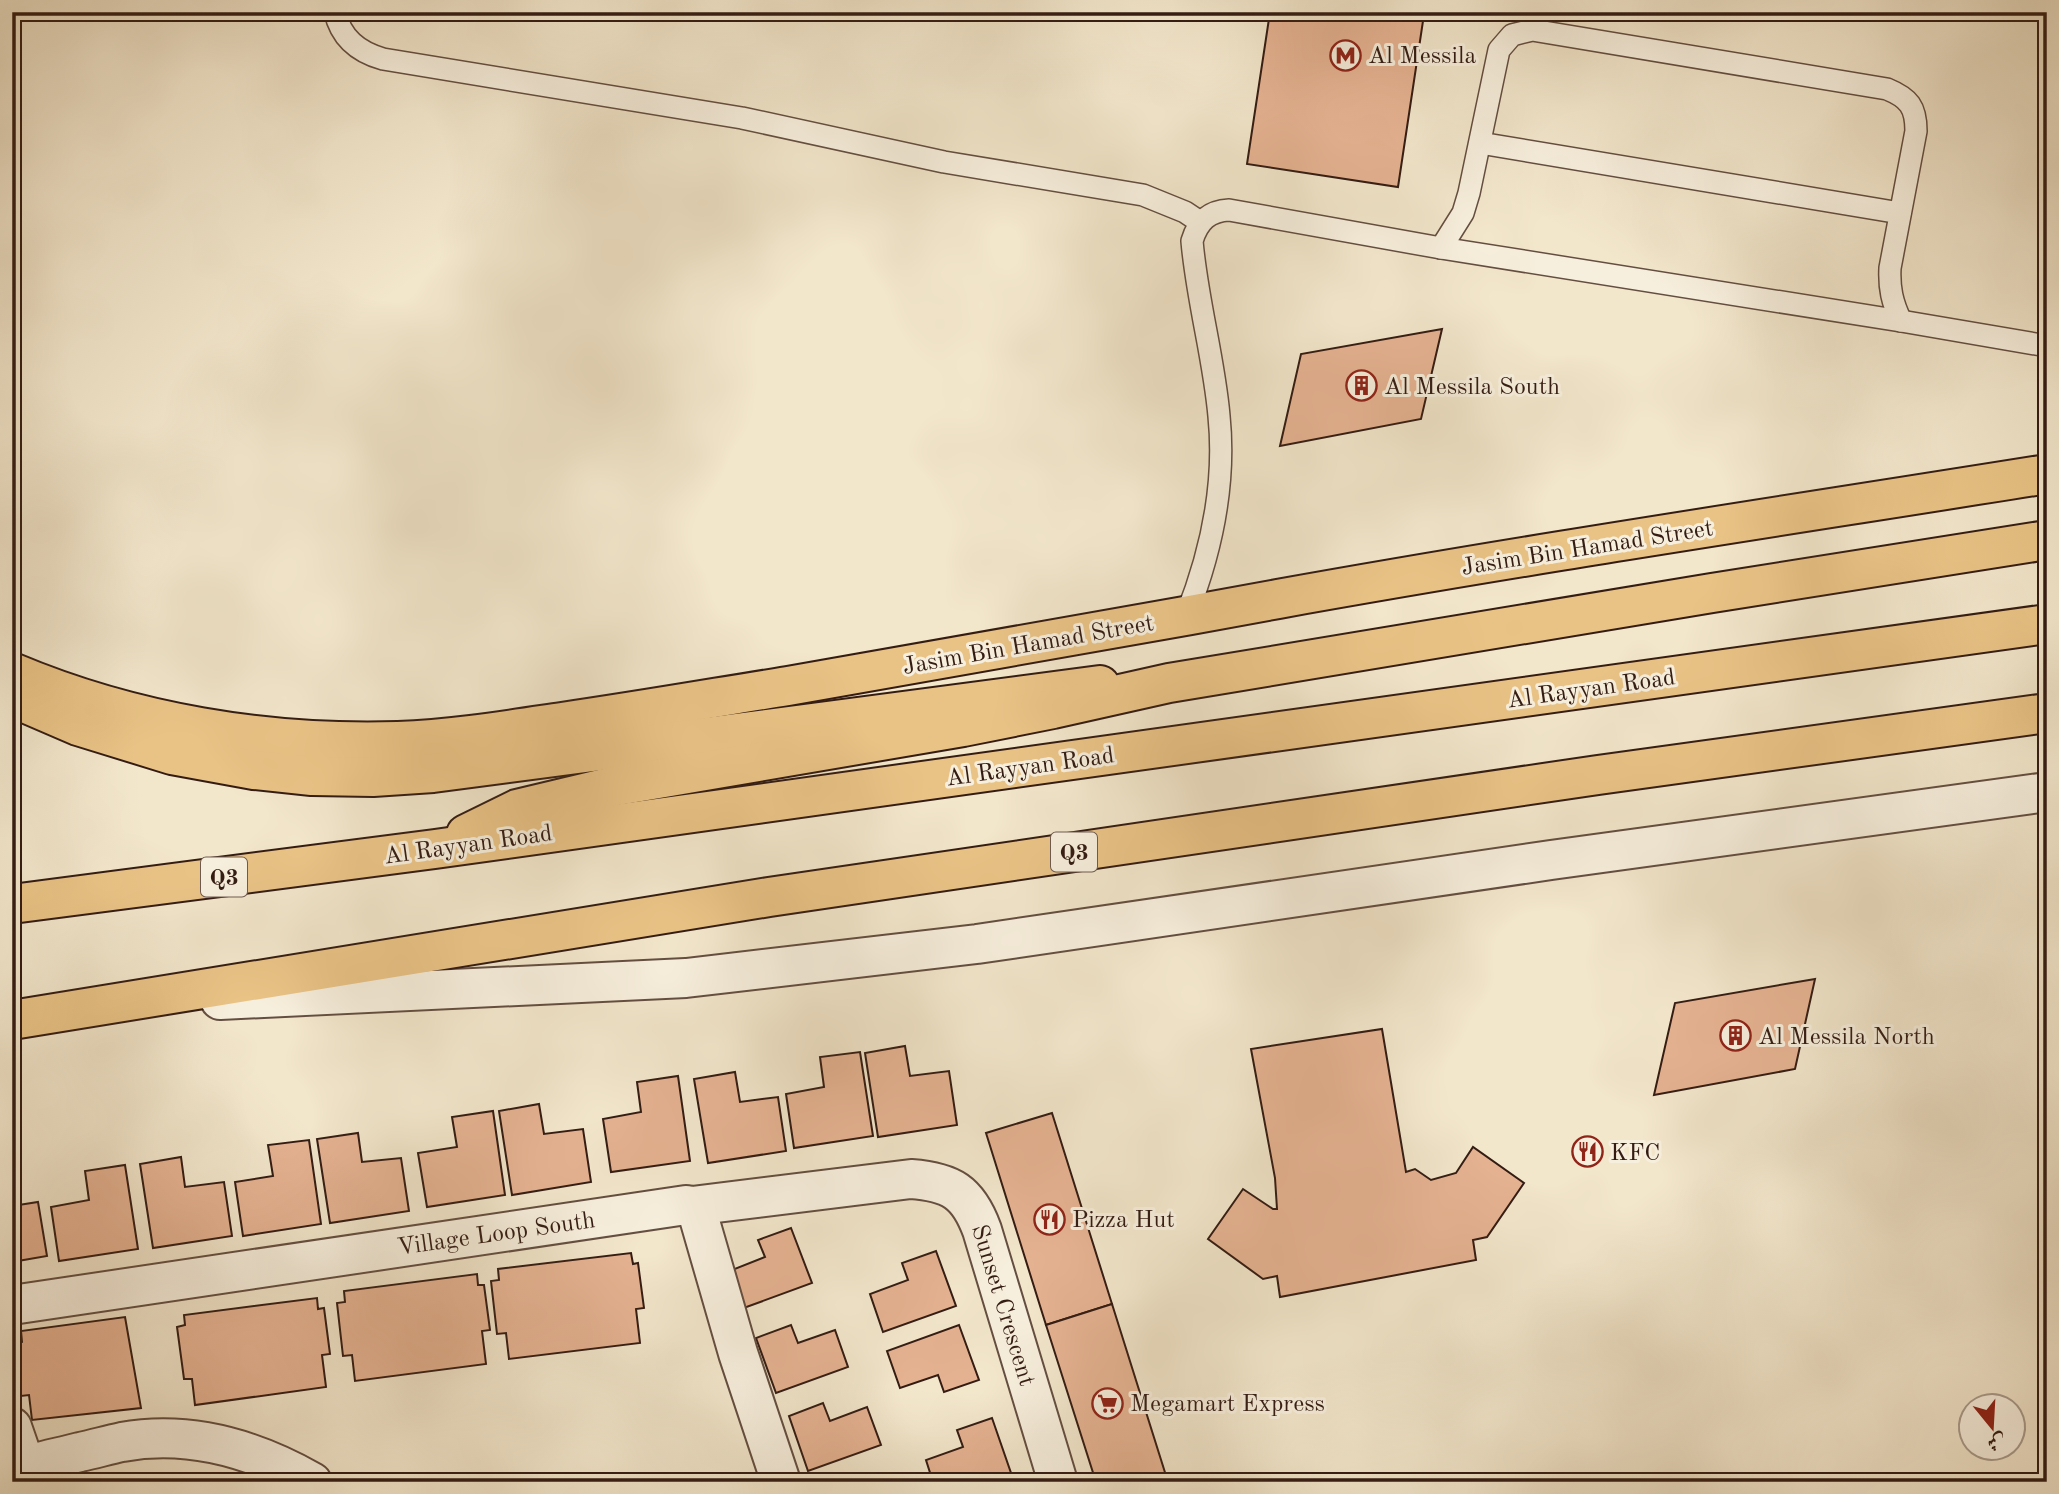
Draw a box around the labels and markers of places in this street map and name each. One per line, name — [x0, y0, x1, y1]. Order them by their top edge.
metro station icon: Al Messila — [1328, 38, 1362, 72]
place label: Al Messila — [1368, 45, 1476, 69]
building icon: Al Messila South — [1344, 369, 1378, 403]
place label: Al Messila South — [1384, 376, 1560, 400]
building icon: Al Messila North — [1718, 1019, 1752, 1053]
place label: Al Messila North — [1758, 1026, 1935, 1050]
restaurant icon: KFC — [1570, 1135, 1604, 1169]
place label: KFC — [1610, 1142, 1660, 1166]
restaurant icon: Pizza Hut — [1032, 1202, 1066, 1236]
place label: Pizza Hut — [1072, 1209, 1175, 1233]
supermarket icon: Megamart Express — [1090, 1386, 1124, 1420]
place label: Megamart Express — [1130, 1393, 1325, 1417]

